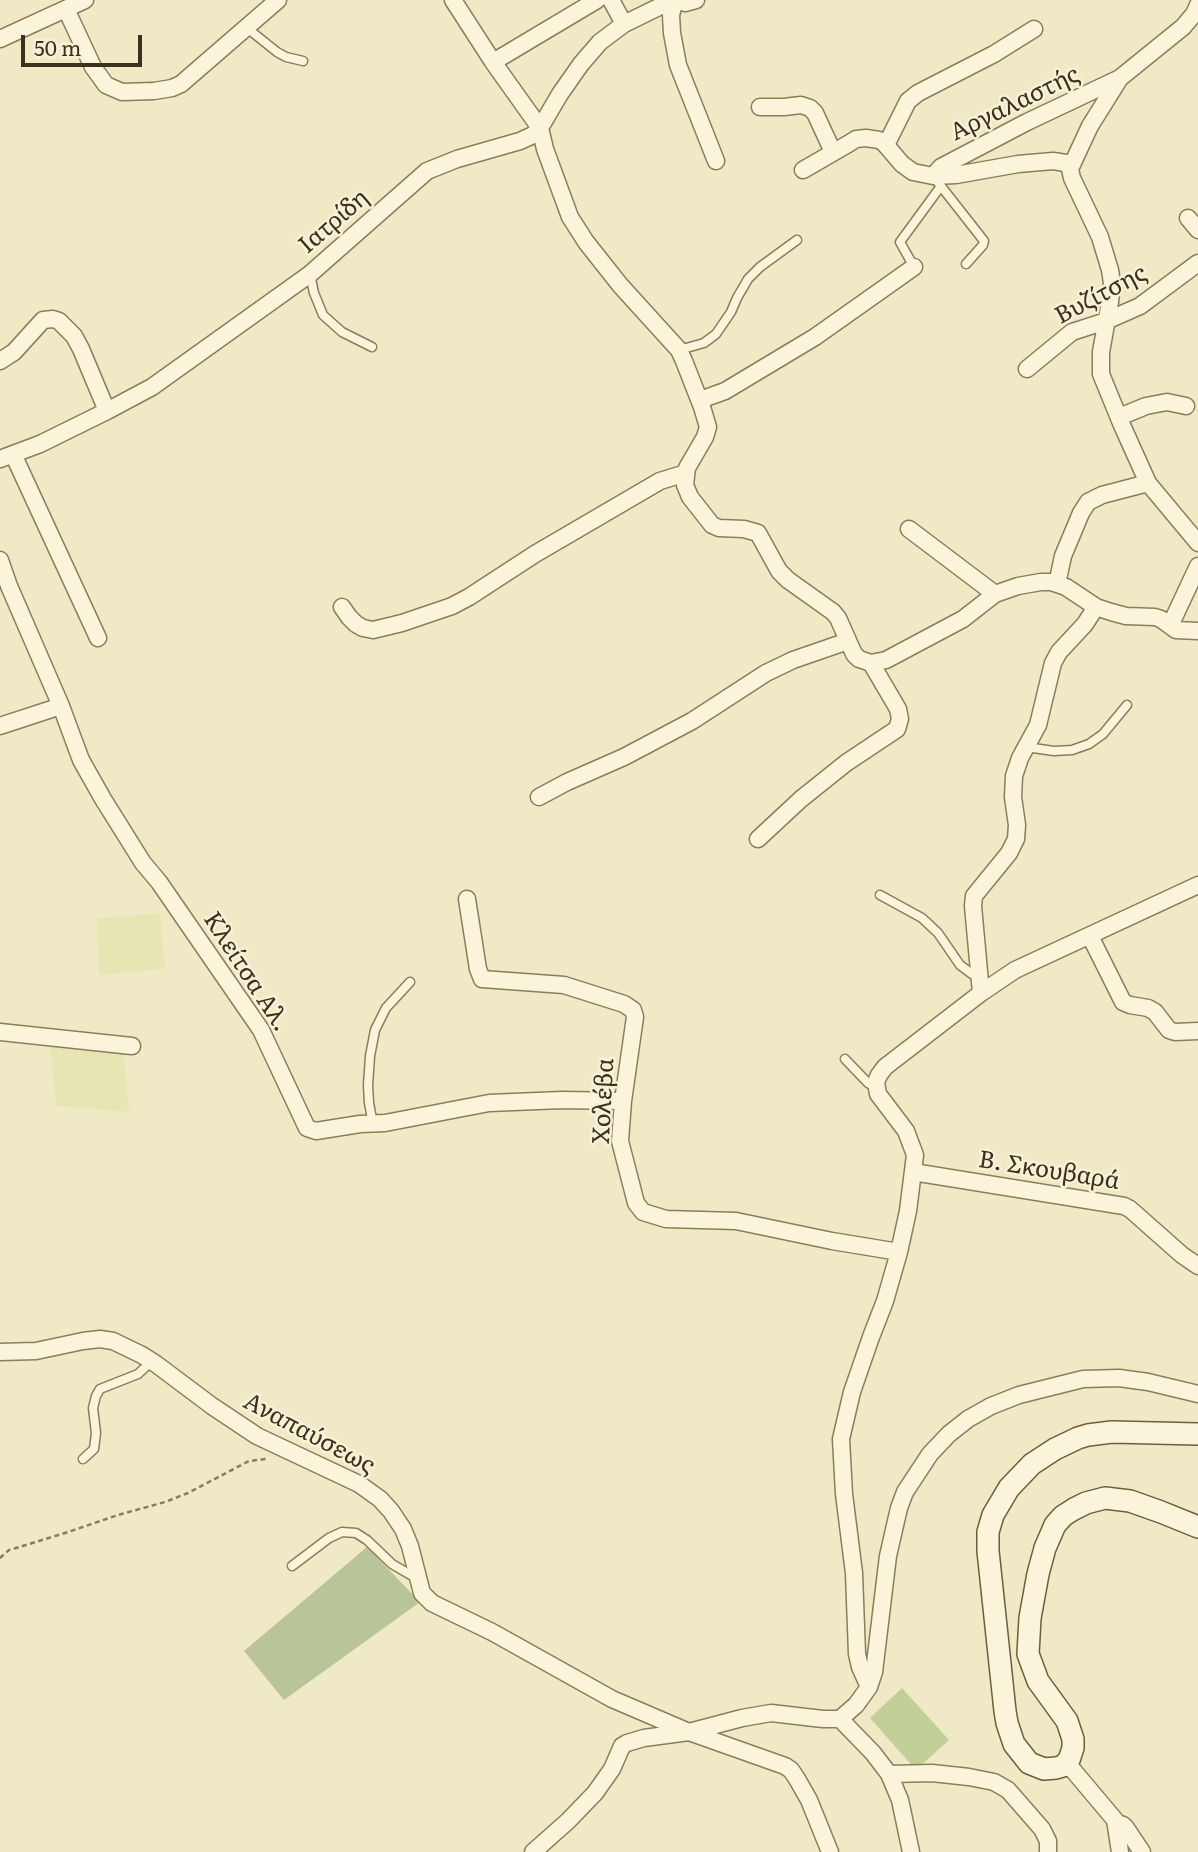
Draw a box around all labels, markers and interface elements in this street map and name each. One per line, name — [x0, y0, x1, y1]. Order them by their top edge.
scale bar — [24, 21, 145, 65]
text: 50 m — [34, 31, 81, 62]
street label: Αργαλαστής — [946, 60, 1084, 148]
street label: Ιατρίδη — [293, 184, 375, 260]
street label: Βυζίτσης — [1050, 259, 1152, 331]
street label: Κλείτσα Αλ. — [197, 907, 295, 1037]
street label: Χολέβα — [587, 1057, 621, 1145]
street label: Β. Σκουβαρά — [976, 1146, 1122, 1196]
street label: Αναπαύσεως — [238, 1387, 380, 1481]

